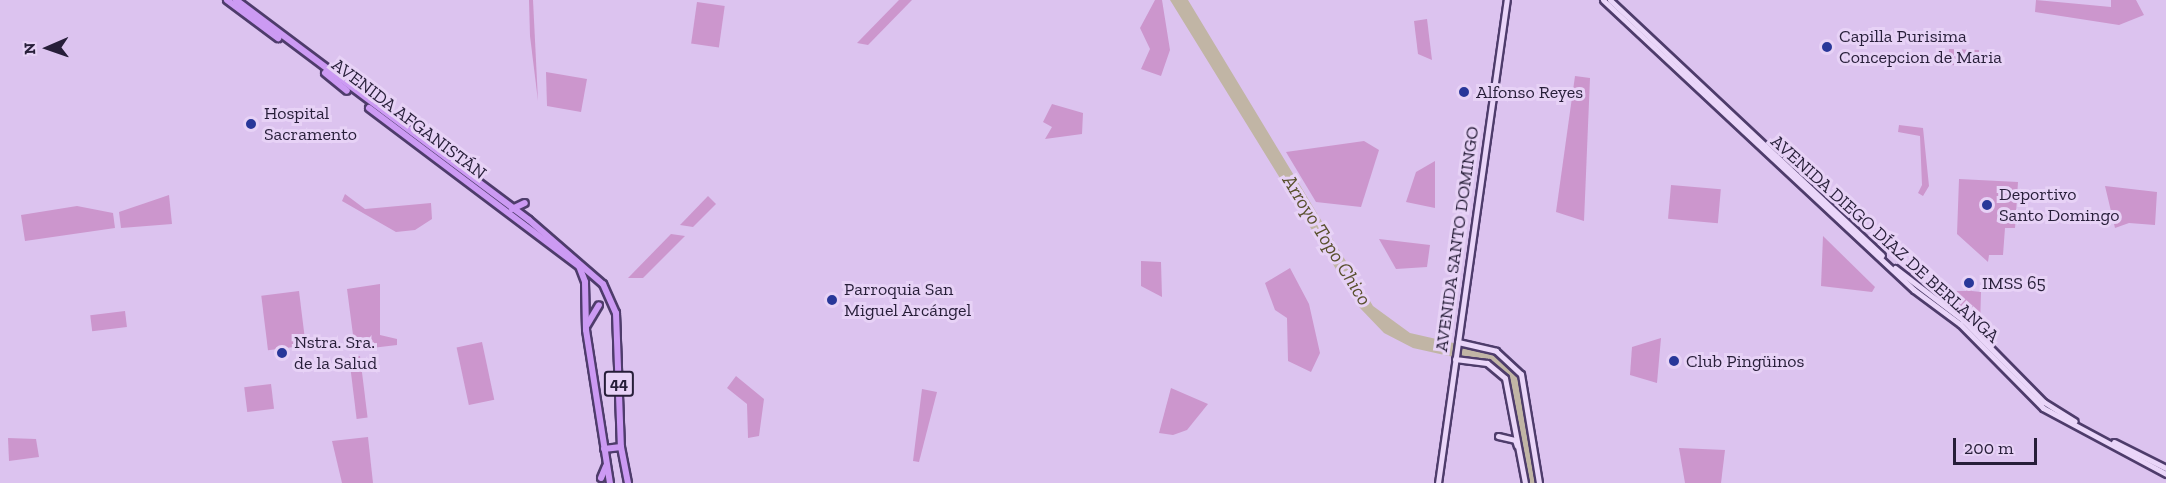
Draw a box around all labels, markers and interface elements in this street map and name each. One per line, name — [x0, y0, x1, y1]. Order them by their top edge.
north arrow — [18, 18, 78, 78]
place label: Capilla Purisima Concepcion de Maria — [1839, 26, 2002, 68]
marker: Capilla Purisima Concepcion de Maria — [1820, 40, 1834, 54]
text: N — [20, 42, 39, 55]
street label: AVENIDA AFGANISTÁN — [327, 53, 491, 185]
place label: Alfonso Reyes — [1476, 81, 1583, 103]
marker: Alfonso Reyes — [1457, 85, 1471, 99]
place label: Hospital Sacramento — [264, 103, 357, 146]
marker: Hospital Sacramento — [242, 115, 260, 133]
street label: AVENIDA SANTO DOMINGO — [1430, 125, 1484, 353]
street label: AVENIDA DIEGO DÍAZ DE BERLANGA — [1766, 130, 2004, 348]
water label: Arroyo Topo Chico — [1277, 170, 1377, 310]
place label: Deportivo Santo Domingo — [1999, 184, 2120, 226]
marker: Deportivo Santo Domingo — [1980, 198, 1994, 212]
place label: IMSS 65 — [1982, 272, 2046, 294]
marker: IMSS 65 — [1960, 274, 1978, 292]
place label: Parroquia San Miguel Arcángel — [844, 279, 972, 322]
marker: Parroquia San Miguel Arcángel — [825, 293, 839, 307]
place label: Nstra. Sra. de la Salud — [294, 332, 377, 374]
marker: Nstra. Sra. de la Salud — [275, 346, 289, 360]
place label: Club Pingüinos — [1686, 350, 1804, 372]
marker: Club Pingüinos — [1667, 354, 1681, 368]
road number: 44 — [602, 371, 636, 397]
scale bar — [1956, 426, 2040, 464]
text: 200 m — [1964, 437, 2014, 459]

